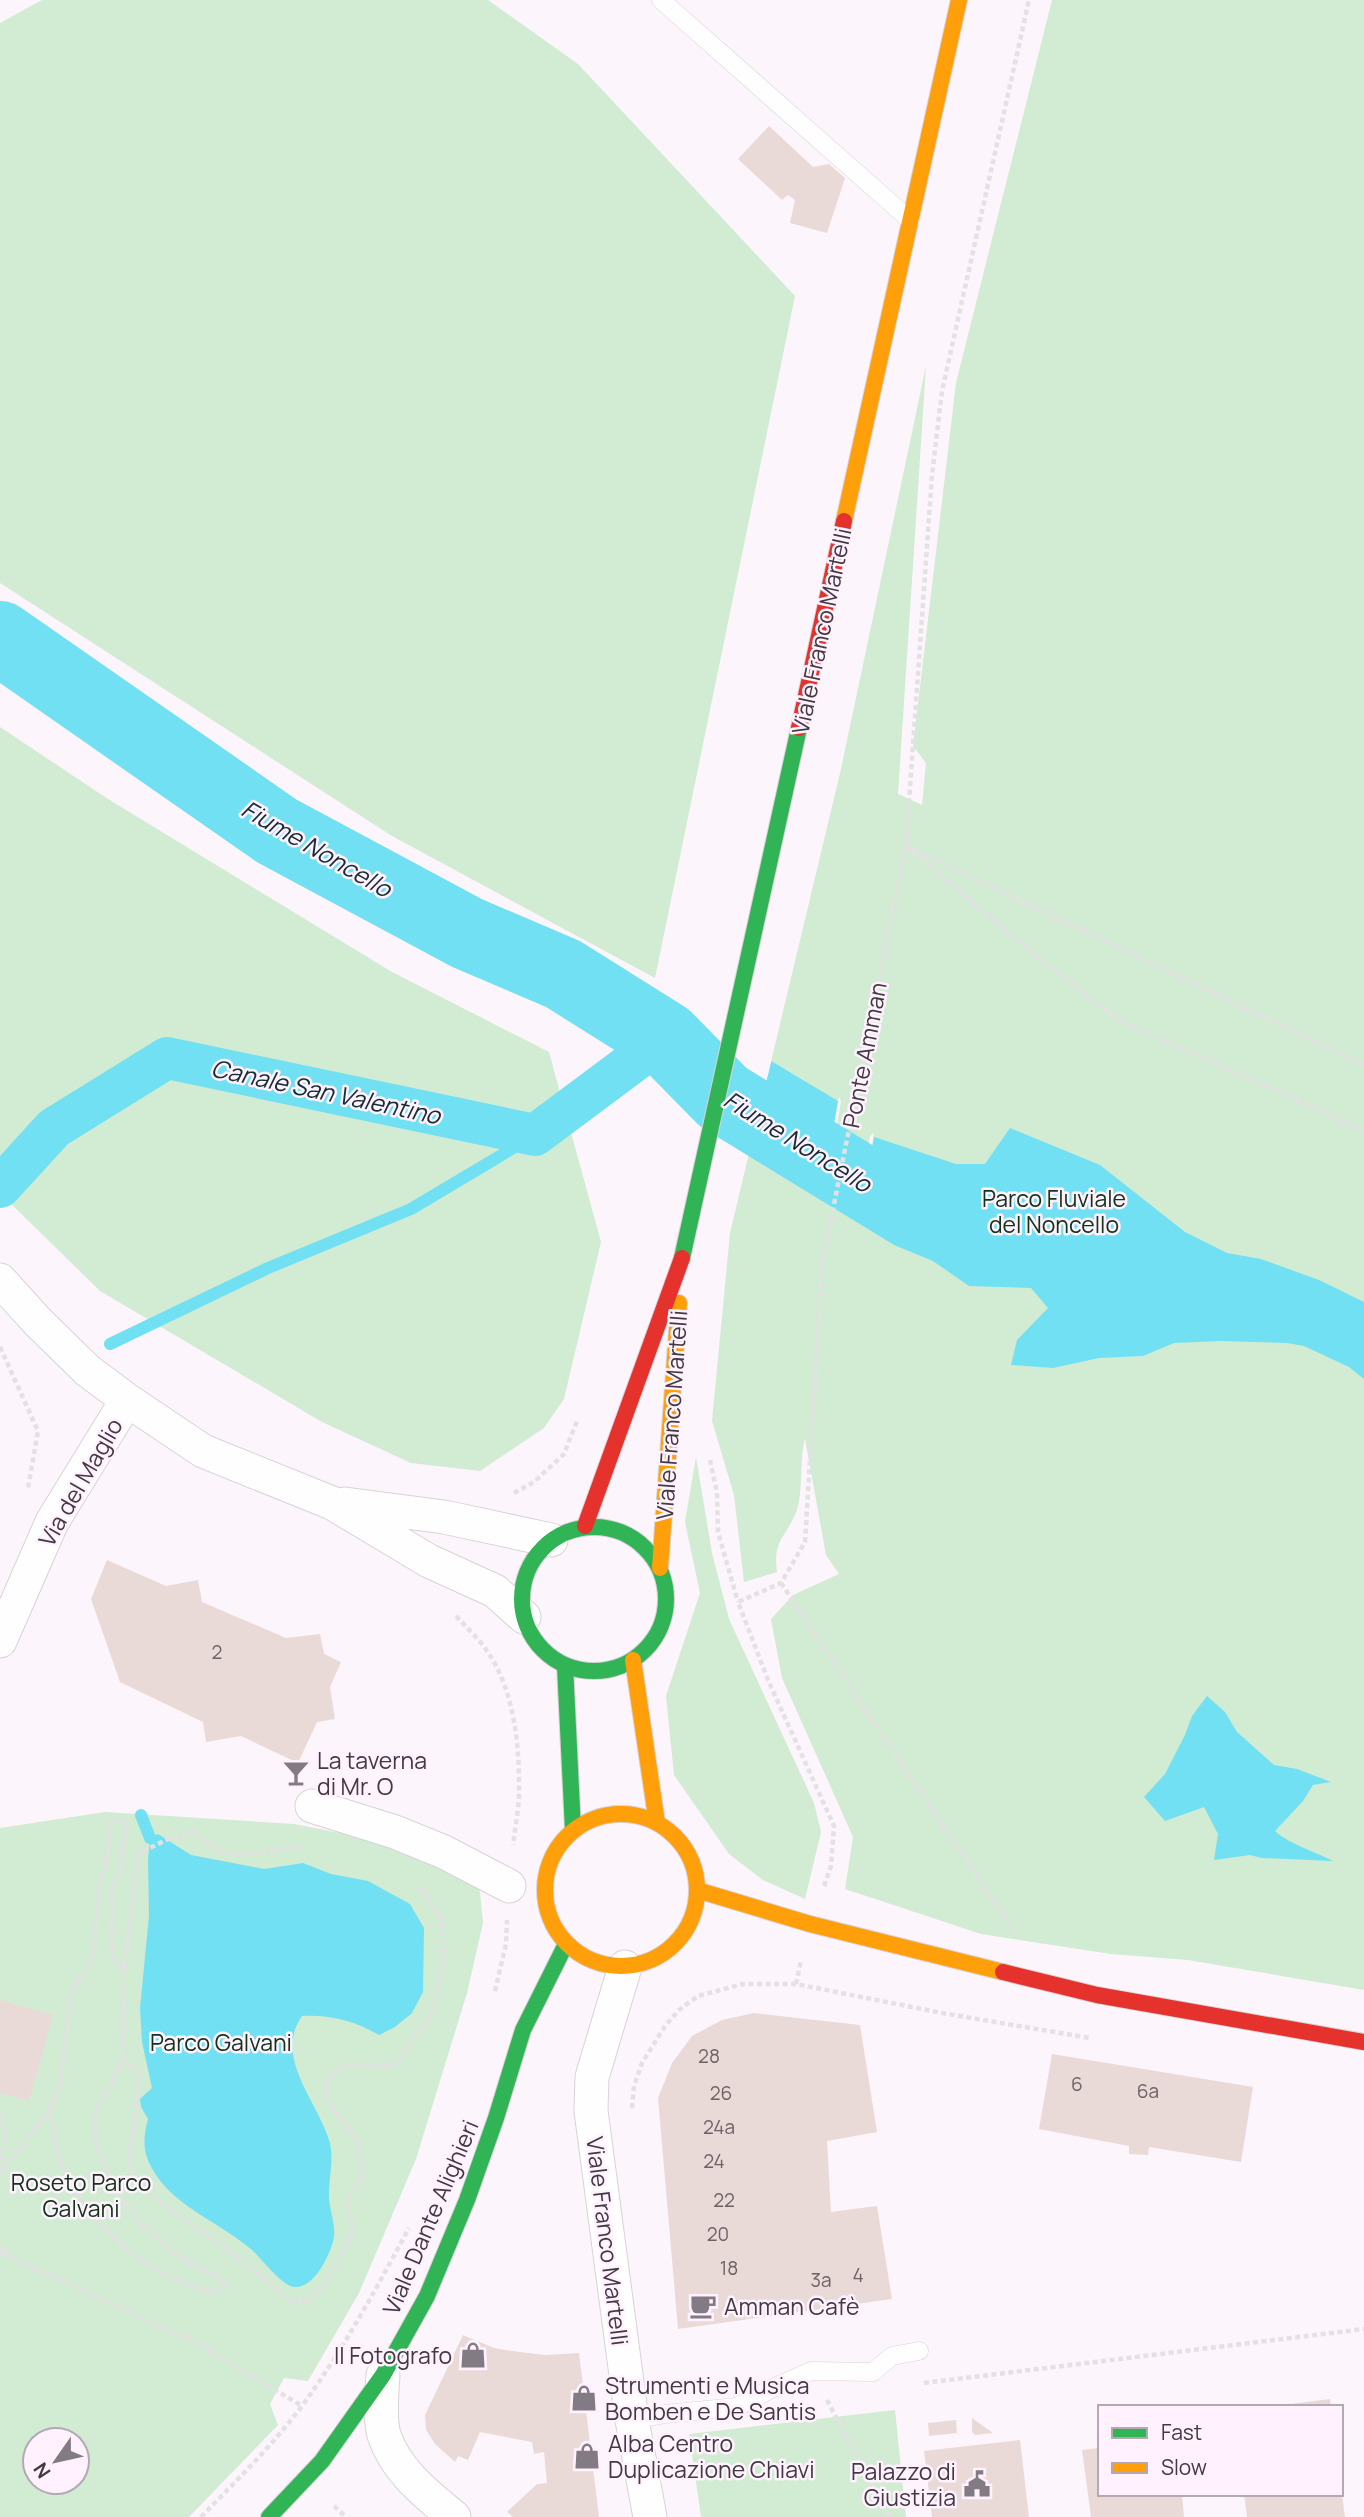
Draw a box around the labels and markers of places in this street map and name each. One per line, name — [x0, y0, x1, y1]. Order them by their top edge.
place label: La taverna di Mr. O — [317, 1744, 427, 1802]
bar icon: La taverna di Mr. O — [281, 1758, 311, 1788]
place label: Amman Cafè — [724, 2290, 859, 2322]
cafe icon: Amman Cafè — [688, 2291, 718, 2321]
place label: Il Fotografo — [334, 2339, 452, 2371]
shop icon: Il Fotografo — [458, 2340, 488, 2370]
place label: Strumenti e Musica Bomben e De Santis — [605, 2369, 816, 2427]
shop icon: Strumenti e Musica Bomben e De Santis — [569, 2383, 599, 2413]
place label: Alba Centro Duplicazione Chiavi — [608, 2427, 815, 2485]
shop icon: Alba Centro Duplicazione Chiavi — [572, 2441, 602, 2471]
place label: Palazzo di Giustizia — [851, 2455, 956, 2513]
public building icon: Palazzo di Giustizia — [962, 2469, 992, 2499]

